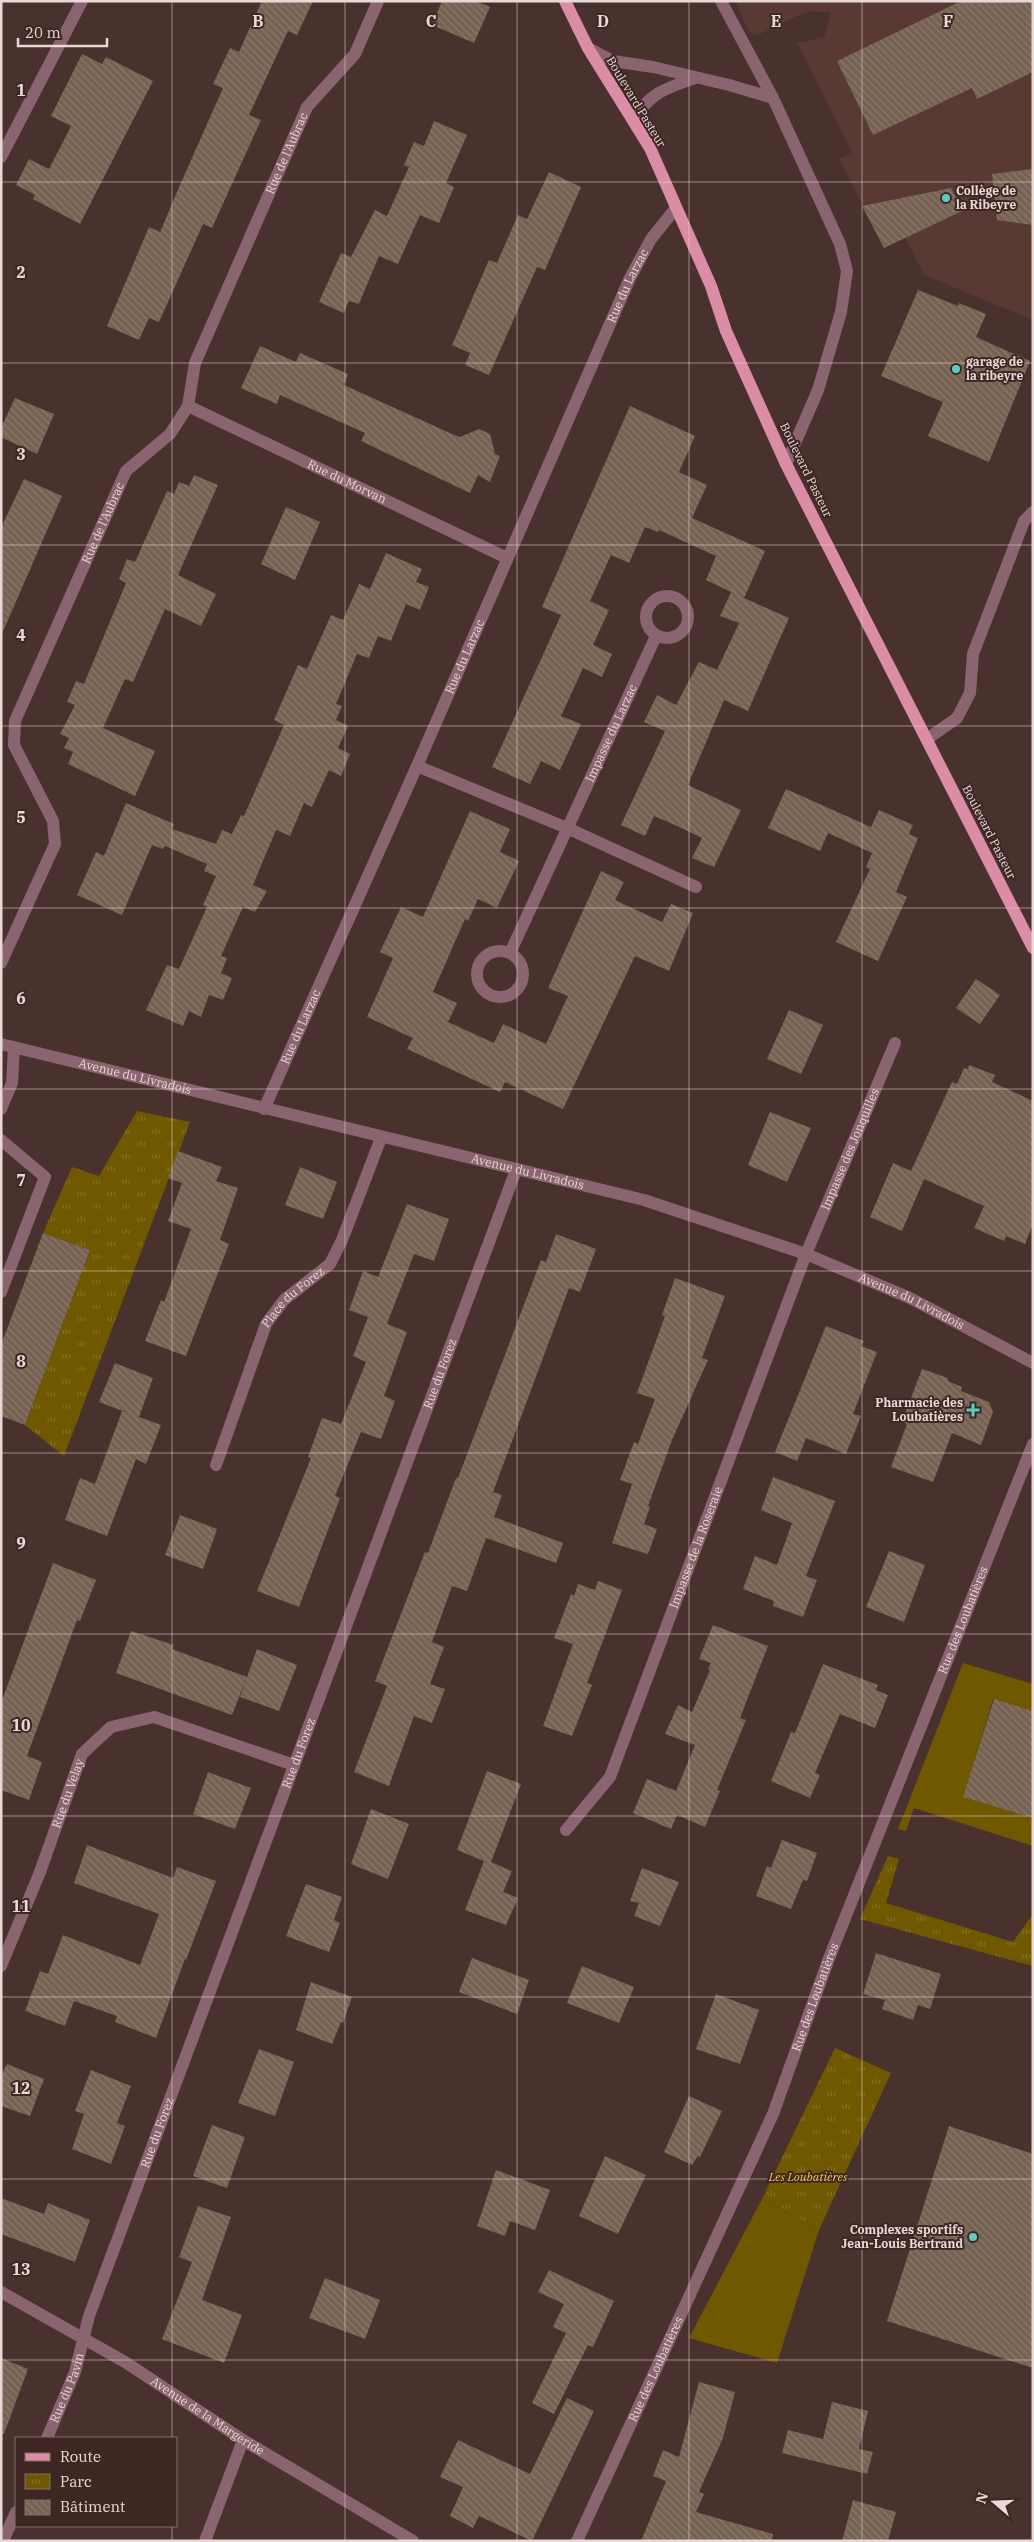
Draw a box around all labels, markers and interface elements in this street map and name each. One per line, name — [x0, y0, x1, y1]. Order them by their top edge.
text: B — [252, 11, 264, 31]
text: C — [426, 11, 436, 31]
text: D — [597, 11, 609, 31]
text: E — [771, 11, 781, 31]
text: F — [943, 11, 953, 31]
scale bar — [18, 15, 106, 47]
text: 20 m — [25, 23, 61, 42]
street label: Boulevard Pasteur — [603, 54, 670, 151]
text: 1 — [16, 80, 26, 100]
street label: Rue de l'Aubrac — [262, 110, 311, 196]
place label: Collège de la Ribeyre — [956, 183, 1016, 212]
marker: Collège de la Ribeyre — [940, 192, 952, 204]
street label: Rue du Larzac — [603, 246, 651, 325]
text: 2 — [16, 262, 26, 282]
place label: garage de la ribeyre — [966, 354, 1023, 383]
marker: garage de la ribeyre — [950, 363, 962, 375]
street label: Boulevard Pasteur — [777, 420, 836, 520]
text: 3 — [16, 444, 26, 464]
street label: Rue du Morvan — [305, 456, 389, 507]
street label: Rue de l'Aubrac — [78, 480, 127, 566]
street label: Rue du Larzac — [441, 617, 487, 696]
text: 4 — [16, 625, 26, 645]
street label: Impasse du Larzac — [582, 682, 640, 784]
street label: Boulevard Pasteur — [959, 782, 1020, 882]
text: 5 — [16, 807, 26, 827]
street label: Rue du Larzac — [277, 987, 323, 1066]
text: 6 — [16, 988, 26, 1008]
street label: Avenue du Livradois — [77, 1055, 193, 1097]
street label: Impasse des Jonquilles — [817, 1086, 882, 1212]
street label: Avenue du Livradois — [470, 1150, 586, 1192]
text: 7 — [16, 1170, 26, 1190]
street label: Place du Forez — [258, 1263, 327, 1330]
street label: Avenue du Livradois — [857, 1269, 967, 1332]
street label: Rue du Forez — [420, 1336, 460, 1411]
text: 8 — [16, 1351, 26, 1371]
place label: Pharmacie des Loubatières — [875, 1395, 963, 1424]
marker: Pharmacie des Loubatières — [967, 1404, 979, 1416]
street label: Impasse de la Roseraie — [666, 1484, 725, 1610]
text: 9 — [16, 1533, 26, 1553]
street label: Rue des Loubatières — [935, 1564, 991, 1676]
text: 10 — [11, 1715, 31, 1735]
street label: Rue du Forez — [278, 1716, 318, 1790]
street label: Rue du Velay — [48, 1756, 87, 1830]
text: 11 — [11, 1896, 31, 1916]
street label: Rue des Loubatières — [788, 1941, 841, 2053]
text: 12 — [11, 2078, 31, 2098]
street label: Rue du Forez — [137, 2095, 177, 2170]
park label: Les Loubatières — [768, 2169, 848, 2184]
place label: Complexes sportifs Jean-Louis Bertrand — [841, 2222, 963, 2251]
marker: Complexes sportifs Jean-Louis Bertrand — [967, 2231, 979, 2243]
text: 13 — [11, 2259, 31, 2279]
street label: Rue des Loubatières — [625, 2314, 686, 2424]
street label: Rue du Pavin — [46, 2351, 87, 2425]
street label: Avenue de la Margeride — [148, 2373, 267, 2458]
legend — [15, 2437, 178, 2527]
text: Route — [60, 2447, 101, 2466]
text: Parc — [60, 2472, 92, 2491]
north arrow — [969, 2477, 1019, 2527]
text: N — [971, 2490, 992, 2506]
text: Bâtiment — [60, 2497, 125, 2516]

